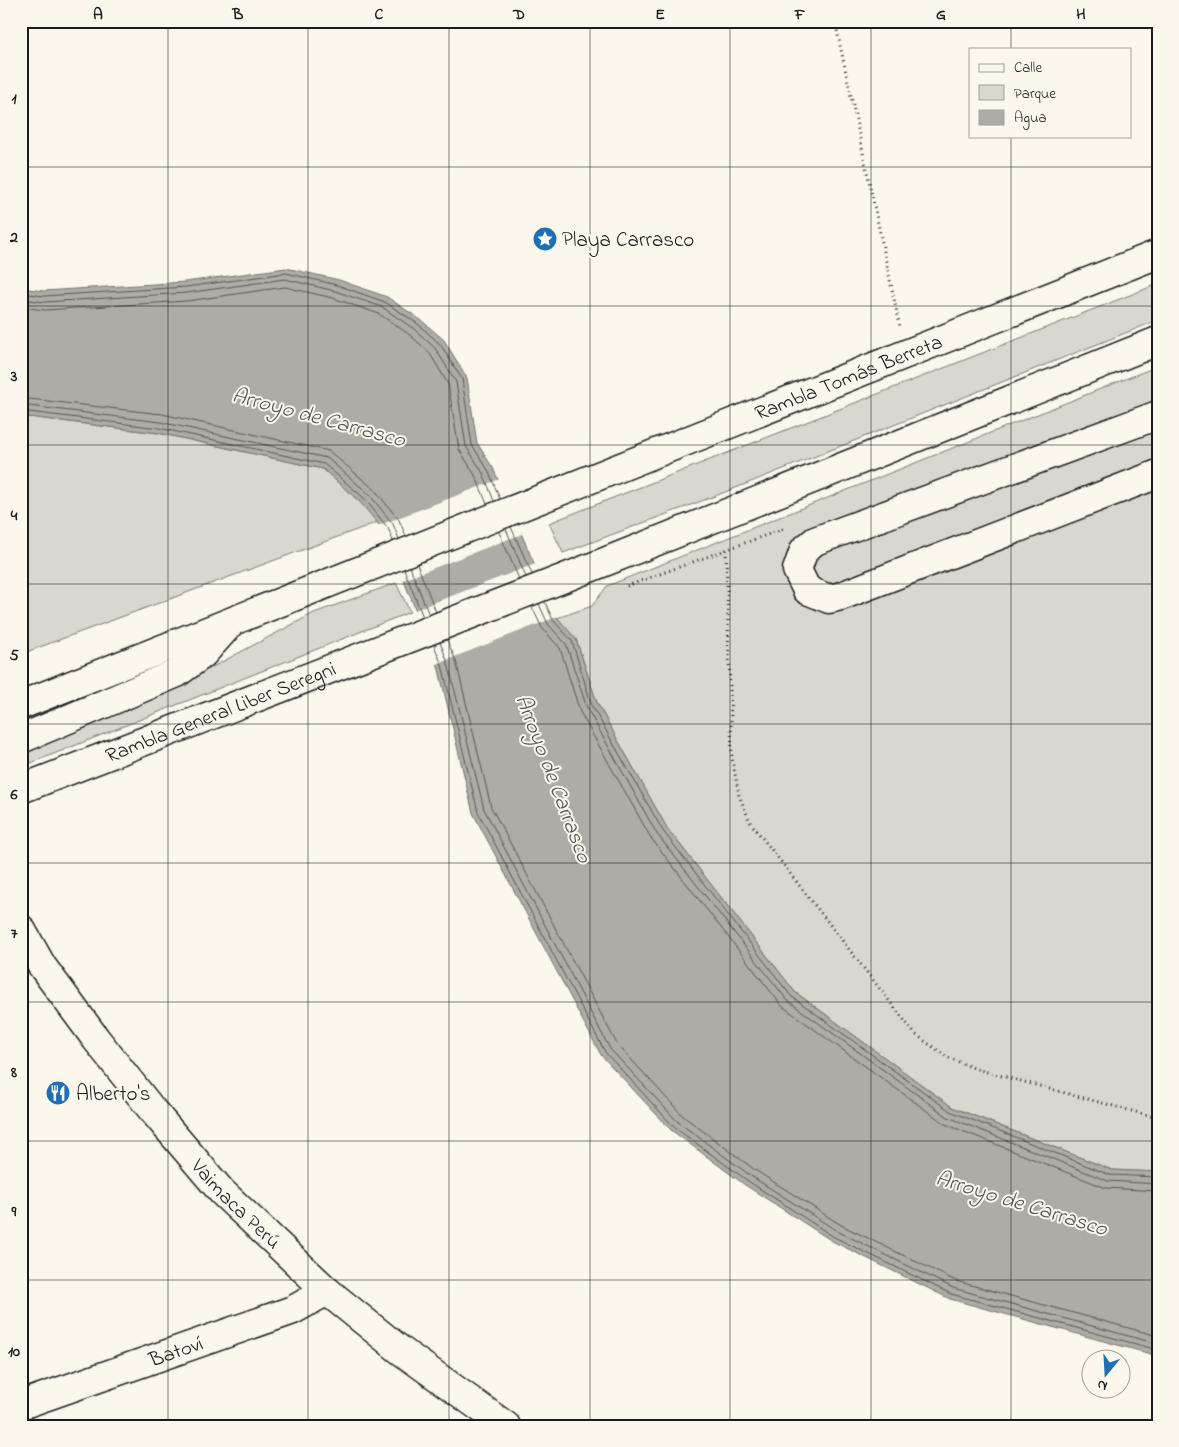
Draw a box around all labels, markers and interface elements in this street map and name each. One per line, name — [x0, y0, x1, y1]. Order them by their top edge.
text: A — [93, 3, 103, 27]
text: B — [232, 3, 244, 27]
text: C — [375, 3, 384, 27]
text: D — [512, 3, 525, 27]
text: E — [655, 3, 665, 27]
text: F — [794, 3, 806, 27]
text: G — [936, 3, 946, 27]
text: H — [1076, 3, 1086, 27]
legend — [969, 48, 1132, 138]
text: Calle — [1014, 57, 1042, 79]
text: Parque — [1014, 83, 1056, 105]
text: 1 — [11, 87, 17, 111]
text: Agua — [1014, 107, 1047, 130]
text: 2 — [9, 226, 18, 250]
place icon: Playa Carrasco — [532, 226, 558, 252]
place label: Playa Carrasco — [562, 226, 694, 258]
street label: Rambla Tomás Berreta — [751, 328, 947, 429]
text: 3 — [10, 365, 18, 389]
water label: Arroyo de Carrasco — [228, 380, 410, 458]
text: 4 — [10, 504, 18, 528]
text: 5 — [9, 644, 19, 668]
street label: Rambla General Liber Seregni — [102, 655, 341, 772]
water label: Arroyo de Carrasco — [505, 690, 600, 869]
text: 6 — [9, 783, 18, 807]
text: 7 — [11, 922, 18, 946]
text: 8 — [10, 1061, 17, 1085]
restaurant icon: Alberto's — [45, 1080, 71, 1106]
place label: Alberto's — [76, 1080, 150, 1110]
street label: Vaimaca Perú — [182, 1152, 287, 1257]
water label: Arroyo de Carrasco — [931, 1164, 1112, 1247]
text: 9 — [11, 1200, 17, 1224]
street label: Batoví — [144, 1329, 208, 1376]
text: 10 — [8, 1340, 20, 1364]
north arrow — [1082, 1350, 1132, 1400]
text: N — [1095, 1373, 1110, 1396]

